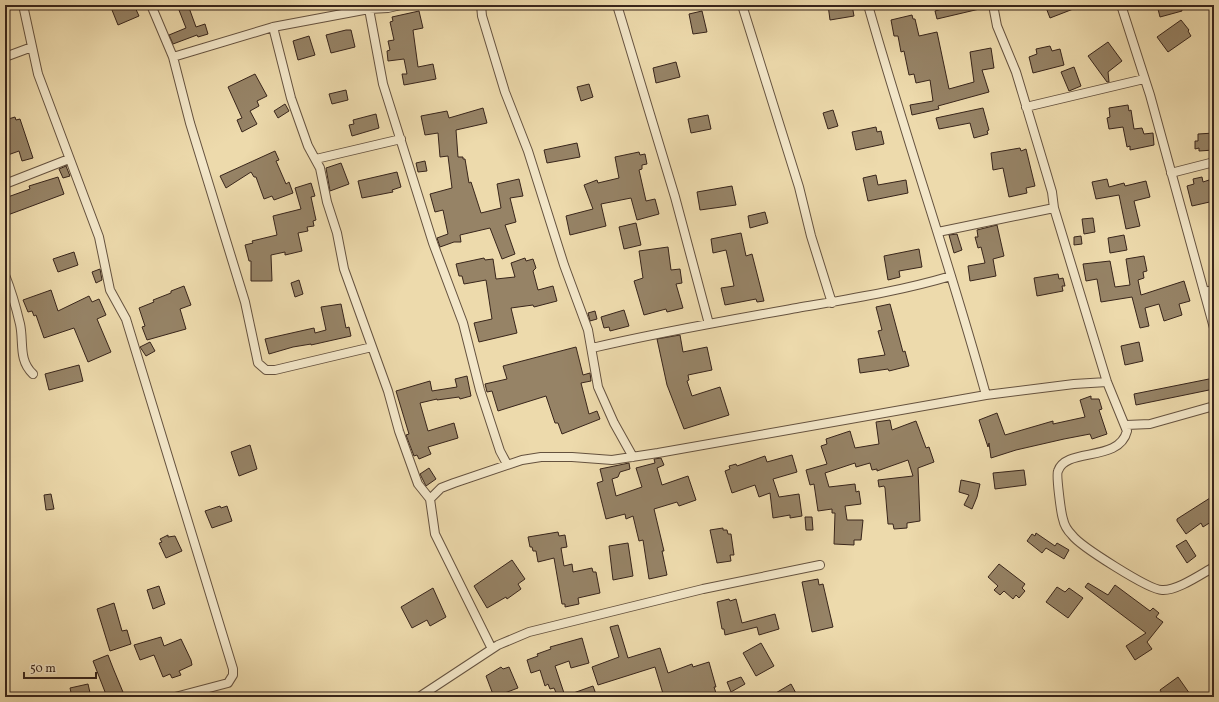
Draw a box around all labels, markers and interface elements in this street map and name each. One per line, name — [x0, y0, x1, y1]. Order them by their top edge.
scale bar — [24, 654, 96, 680]
text: 50 m — [30, 661, 56, 677]

